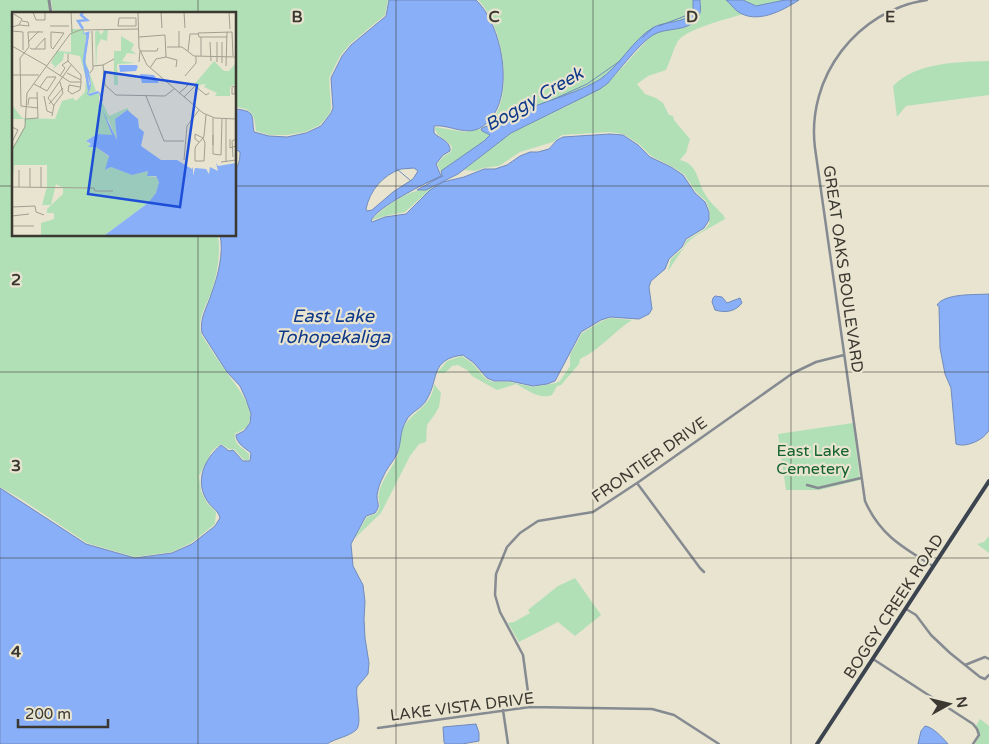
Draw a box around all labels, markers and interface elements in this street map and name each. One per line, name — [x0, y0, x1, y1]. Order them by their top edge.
text: B — [291, 7, 303, 27]
text: C — [488, 7, 500, 27]
text: D — [686, 7, 698, 27]
text: E — [885, 7, 895, 27]
inset map — [12, 12, 236, 236]
water label: Boggy Creek — [481, 61, 588, 136]
street label: GREAT OAKS BOULEVARD — [819, 164, 867, 374]
text: 2 — [11, 270, 21, 290]
water label: East Lake Tohopekaliga — [276, 305, 391, 348]
street label: FRONTIER DRIVE — [588, 413, 711, 507]
park label: East Lake Cemetery — [776, 441, 850, 479]
text: 3 — [11, 456, 21, 476]
street label: BOGGY CREEK ROAD — [840, 530, 948, 683]
text: 4 — [11, 642, 21, 662]
north arrow — [924, 679, 974, 729]
street label: LAKE VISTA DRIVE — [389, 688, 535, 726]
scale bar — [18, 696, 108, 728]
text: N — [952, 696, 971, 709]
text: 200 m — [25, 705, 71, 723]

